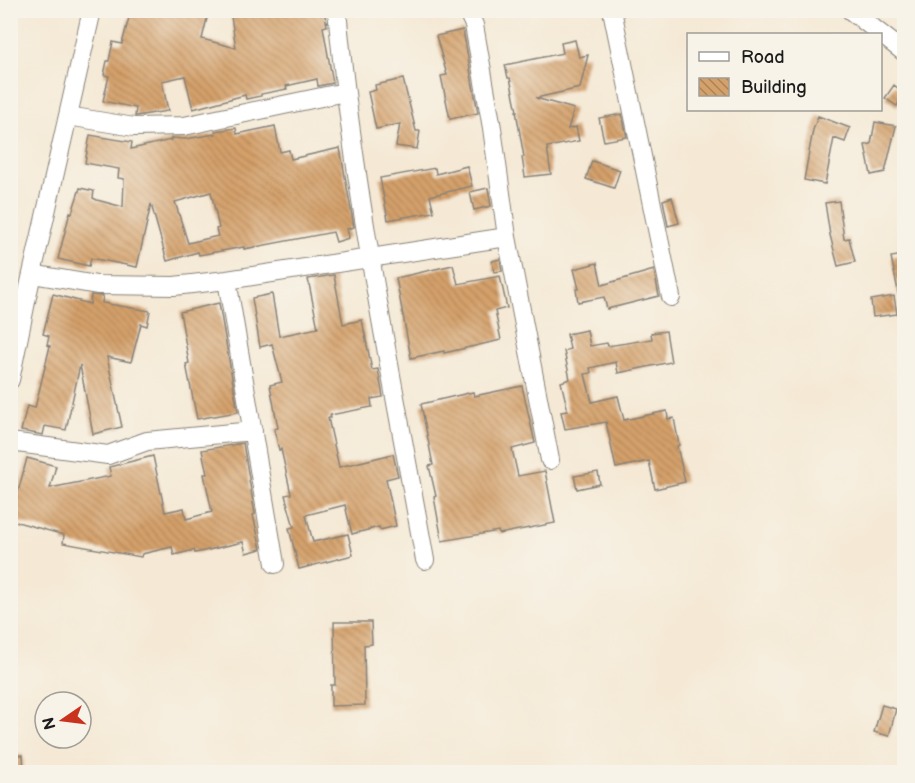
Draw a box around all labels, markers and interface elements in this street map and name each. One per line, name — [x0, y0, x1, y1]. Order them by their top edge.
legend — [687, 33, 882, 111]
text: Road — [741, 47, 785, 68]
text: Building — [741, 77, 807, 98]
north arrow — [33, 690, 93, 750]
text: N — [39, 715, 61, 731]

